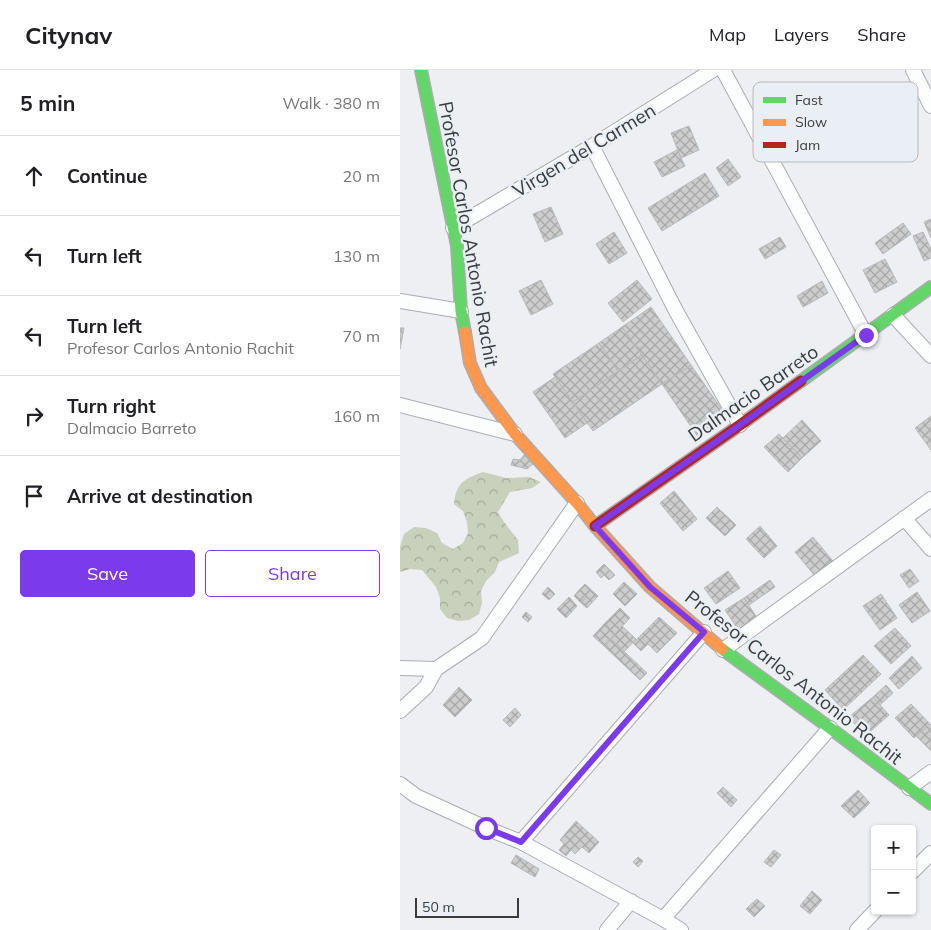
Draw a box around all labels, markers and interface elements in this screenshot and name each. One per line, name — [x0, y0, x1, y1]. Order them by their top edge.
text: Citynav — [25, 20, 112, 50]
text: Map — [709, 23, 746, 46]
text: Layers — [774, 23, 829, 46]
text: Share — [857, 23, 906, 46]
legend — [753, 82, 918, 162]
text: 5 min — [20, 90, 75, 116]
text: Fast — [795, 91, 823, 109]
text: Walk · 380 m — [282, 93, 380, 113]
street label: Virgen del Carmen — [508, 98, 660, 202]
street label: Profesor Carlos Antonio Rachit — [434, 99, 504, 369]
text: Slow — [795, 113, 827, 131]
text: Jam — [795, 136, 820, 154]
icon: ahead — [20, 162, 48, 190]
text: Continue — [67, 164, 147, 188]
text: 20 m — [343, 166, 380, 186]
icon: left — [20, 242, 48, 270]
text: Turn left — [67, 244, 142, 268]
text: 130 m — [333, 246, 380, 266]
text: Turn left — [67, 314, 142, 338]
icon: left — [20, 322, 48, 350]
route end — [855, 324, 878, 347]
text: 70 m — [343, 326, 380, 346]
text: Profesor Carlos Antonio Rachit — [67, 338, 294, 358]
street label: Dalmacio Barreto — [683, 339, 823, 447]
text: Turn right — [67, 394, 156, 418]
icon: right — [20, 402, 48, 430]
text: 160 m — [333, 406, 380, 426]
text: Dalmacio Barreto — [67, 418, 196, 438]
icon: arrive — [20, 482, 48, 510]
text: Arrive at destination — [67, 484, 253, 508]
button: Save — [20, 550, 195, 597]
button: Share — [205, 550, 380, 597]
street label: Profesor Carlos Antonio Rachit — [681, 585, 908, 770]
route start — [475, 817, 498, 840]
map controls — [871, 825, 916, 915]
button: + — [871, 825, 916, 870]
button: − — [871, 870, 916, 915]
scale bar — [415, 895, 519, 918]
text: 50 m — [422, 898, 455, 916]

